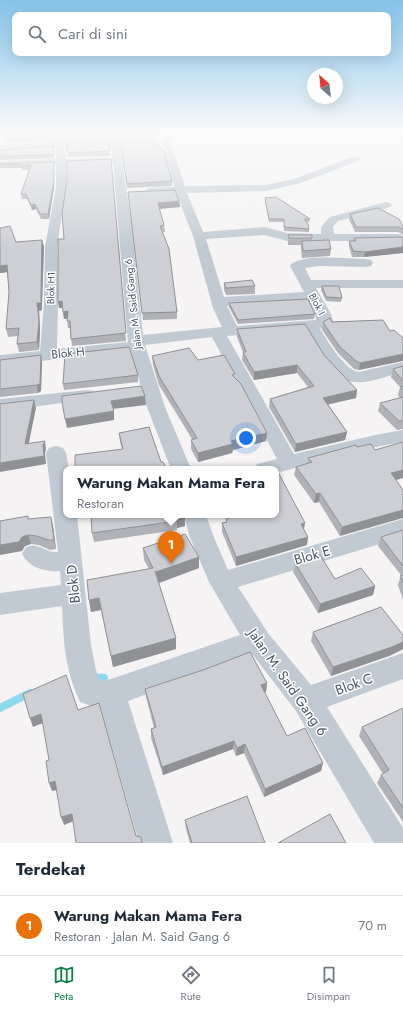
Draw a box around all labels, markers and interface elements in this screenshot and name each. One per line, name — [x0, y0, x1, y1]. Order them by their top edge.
search box — [12, 12, 391, 56]
icon: search — [26, 23, 48, 45]
text: Cari di sini — [58, 23, 128, 45]
north arrow — [307, 68, 343, 104]
street label: Jalan M. Said Gang 6 — [121, 258, 145, 352]
street label: Blok H1 — [43, 272, 59, 304]
street label: Blok I — [305, 290, 329, 318]
street label: Blok H — [50, 342, 86, 364]
your location — [236, 428, 256, 448]
popup — [63, 466, 279, 518]
text: Warung Makan Mama Fera — [77, 472, 265, 494]
text: Restoran — [77, 494, 124, 513]
pin: 1 — [158, 531, 184, 564]
street label: Blok E — [292, 540, 332, 570]
street label: Blok D — [61, 564, 85, 604]
street label: Jalan M. Said Gang 6 — [242, 623, 333, 740]
street label: Blok C — [332, 668, 376, 700]
text: Terdekat — [16, 857, 85, 881]
text: Warung Makan Mama Fera — [54, 905, 242, 927]
text: 1 — [26, 916, 32, 935]
text: 70 m — [358, 916, 387, 935]
text: Restoran · Jalan M. Said Gang 6 — [54, 927, 230, 946]
tab: Peta — [53, 964, 75, 1004]
tab: Rute — [180, 964, 202, 1004]
tab: Disimpan — [307, 964, 350, 1004]

